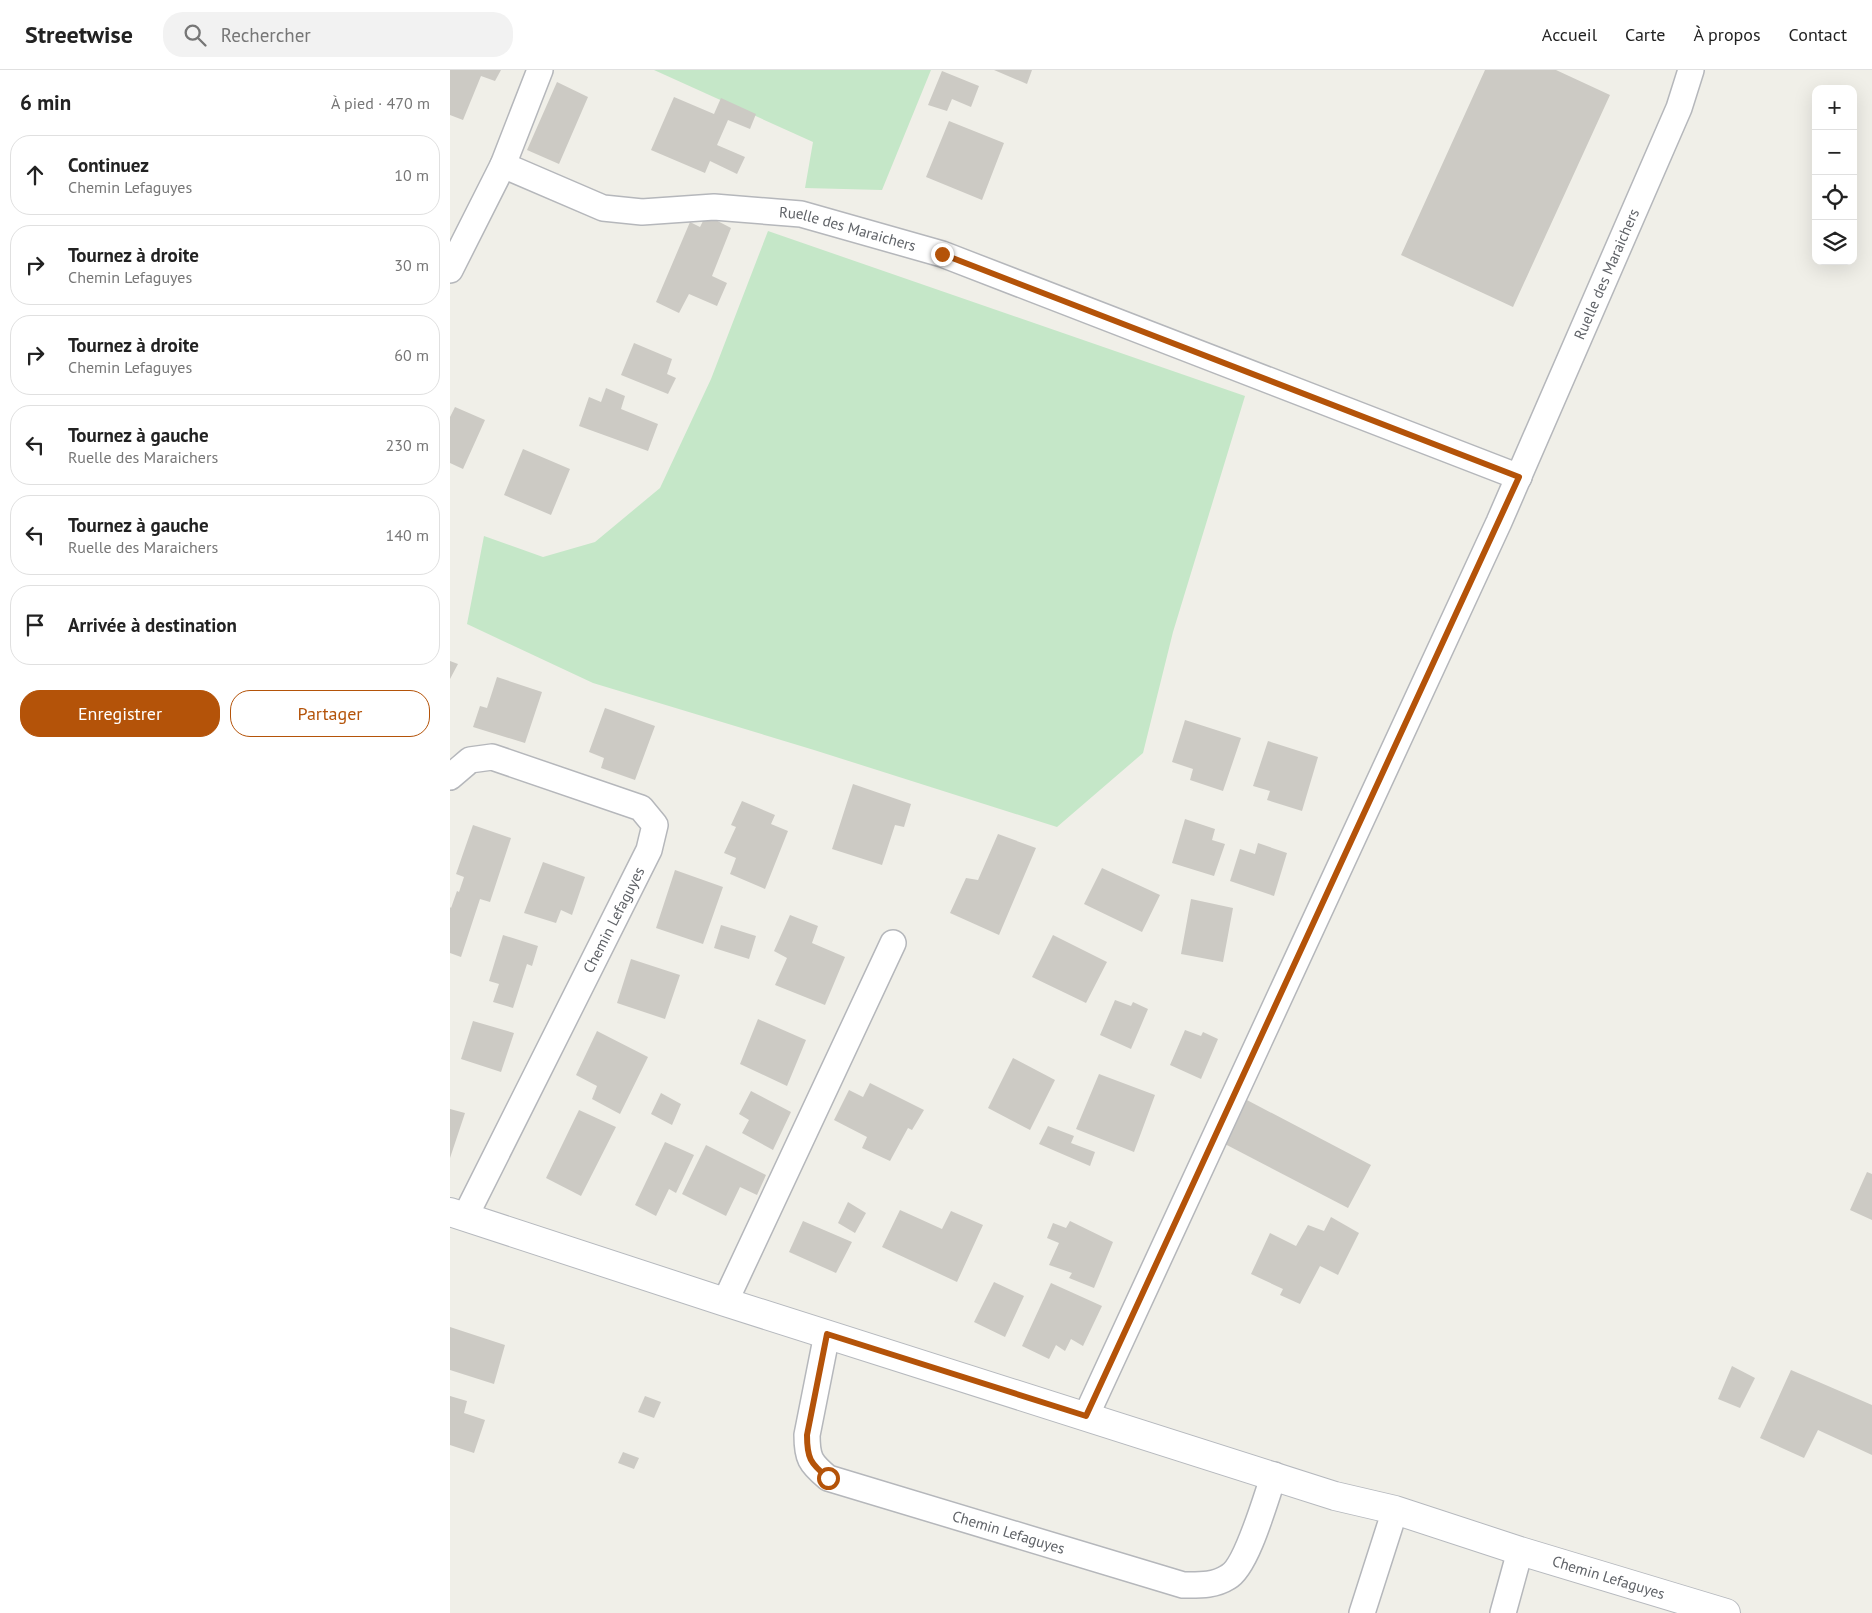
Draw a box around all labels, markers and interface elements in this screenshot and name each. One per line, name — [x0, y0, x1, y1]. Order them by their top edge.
search box — [163, 12, 513, 57]
text: Streetwise — [25, 19, 133, 50]
icon: search — [181, 21, 209, 49]
text: Rechercher — [221, 23, 311, 47]
text: Accueil — [1542, 23, 1597, 46]
text: Carte — [1625, 23, 1666, 46]
text: À propos — [1694, 23, 1761, 46]
text: Contact — [1789, 23, 1847, 46]
map controls — [1812, 85, 1857, 265]
button: + — [1812, 85, 1857, 130]
text: 6 min — [20, 89, 71, 116]
text: À pied · 470 m — [331, 93, 430, 113]
button: − — [1812, 130, 1857, 175]
text: Continuez — [68, 153, 149, 177]
icon: ahead — [21, 161, 49, 189]
text: 10 m — [394, 165, 429, 185]
button: locate — [1812, 175, 1857, 220]
text: Chemin Lefaguyes — [68, 177, 192, 197]
street label: Ruelle des Maraichers — [778, 202, 918, 255]
street label: Ruelle des Maraichers — [1569, 206, 1643, 342]
button: layers — [1812, 220, 1857, 265]
text: Tournez à droite — [68, 243, 199, 267]
route end — [931, 243, 954, 266]
icon: right — [21, 251, 49, 279]
text: 30 m — [394, 255, 429, 275]
text: Chemin Lefaguyes — [68, 267, 192, 287]
text: Tournez à droite — [68, 333, 199, 357]
icon: right — [21, 341, 49, 369]
text: 60 m — [394, 345, 429, 365]
text: Chemin Lefaguyes — [68, 357, 192, 377]
text: Tournez à gauche — [68, 423, 209, 447]
icon: left — [21, 431, 49, 459]
text: 230 m — [386, 435, 429, 455]
text: Ruelle des Maraichers — [68, 447, 218, 467]
text: Tournez à gauche — [68, 513, 209, 537]
icon: left — [21, 521, 49, 549]
text: 140 m — [386, 525, 429, 545]
text: Ruelle des Maraichers — [68, 537, 218, 557]
icon: arrive — [21, 611, 49, 639]
text: Arrivée à destination — [68, 613, 237, 637]
button: Enregistrer — [20, 690, 220, 737]
button: Partager — [230, 690, 430, 737]
street label: Chemin Lefaguyes — [579, 864, 648, 976]
route start — [817, 1467, 840, 1490]
street label: Chemin Lefaguyes — [950, 1506, 1067, 1558]
street label: Chemin Lefaguyes — [1550, 1551, 1667, 1603]

